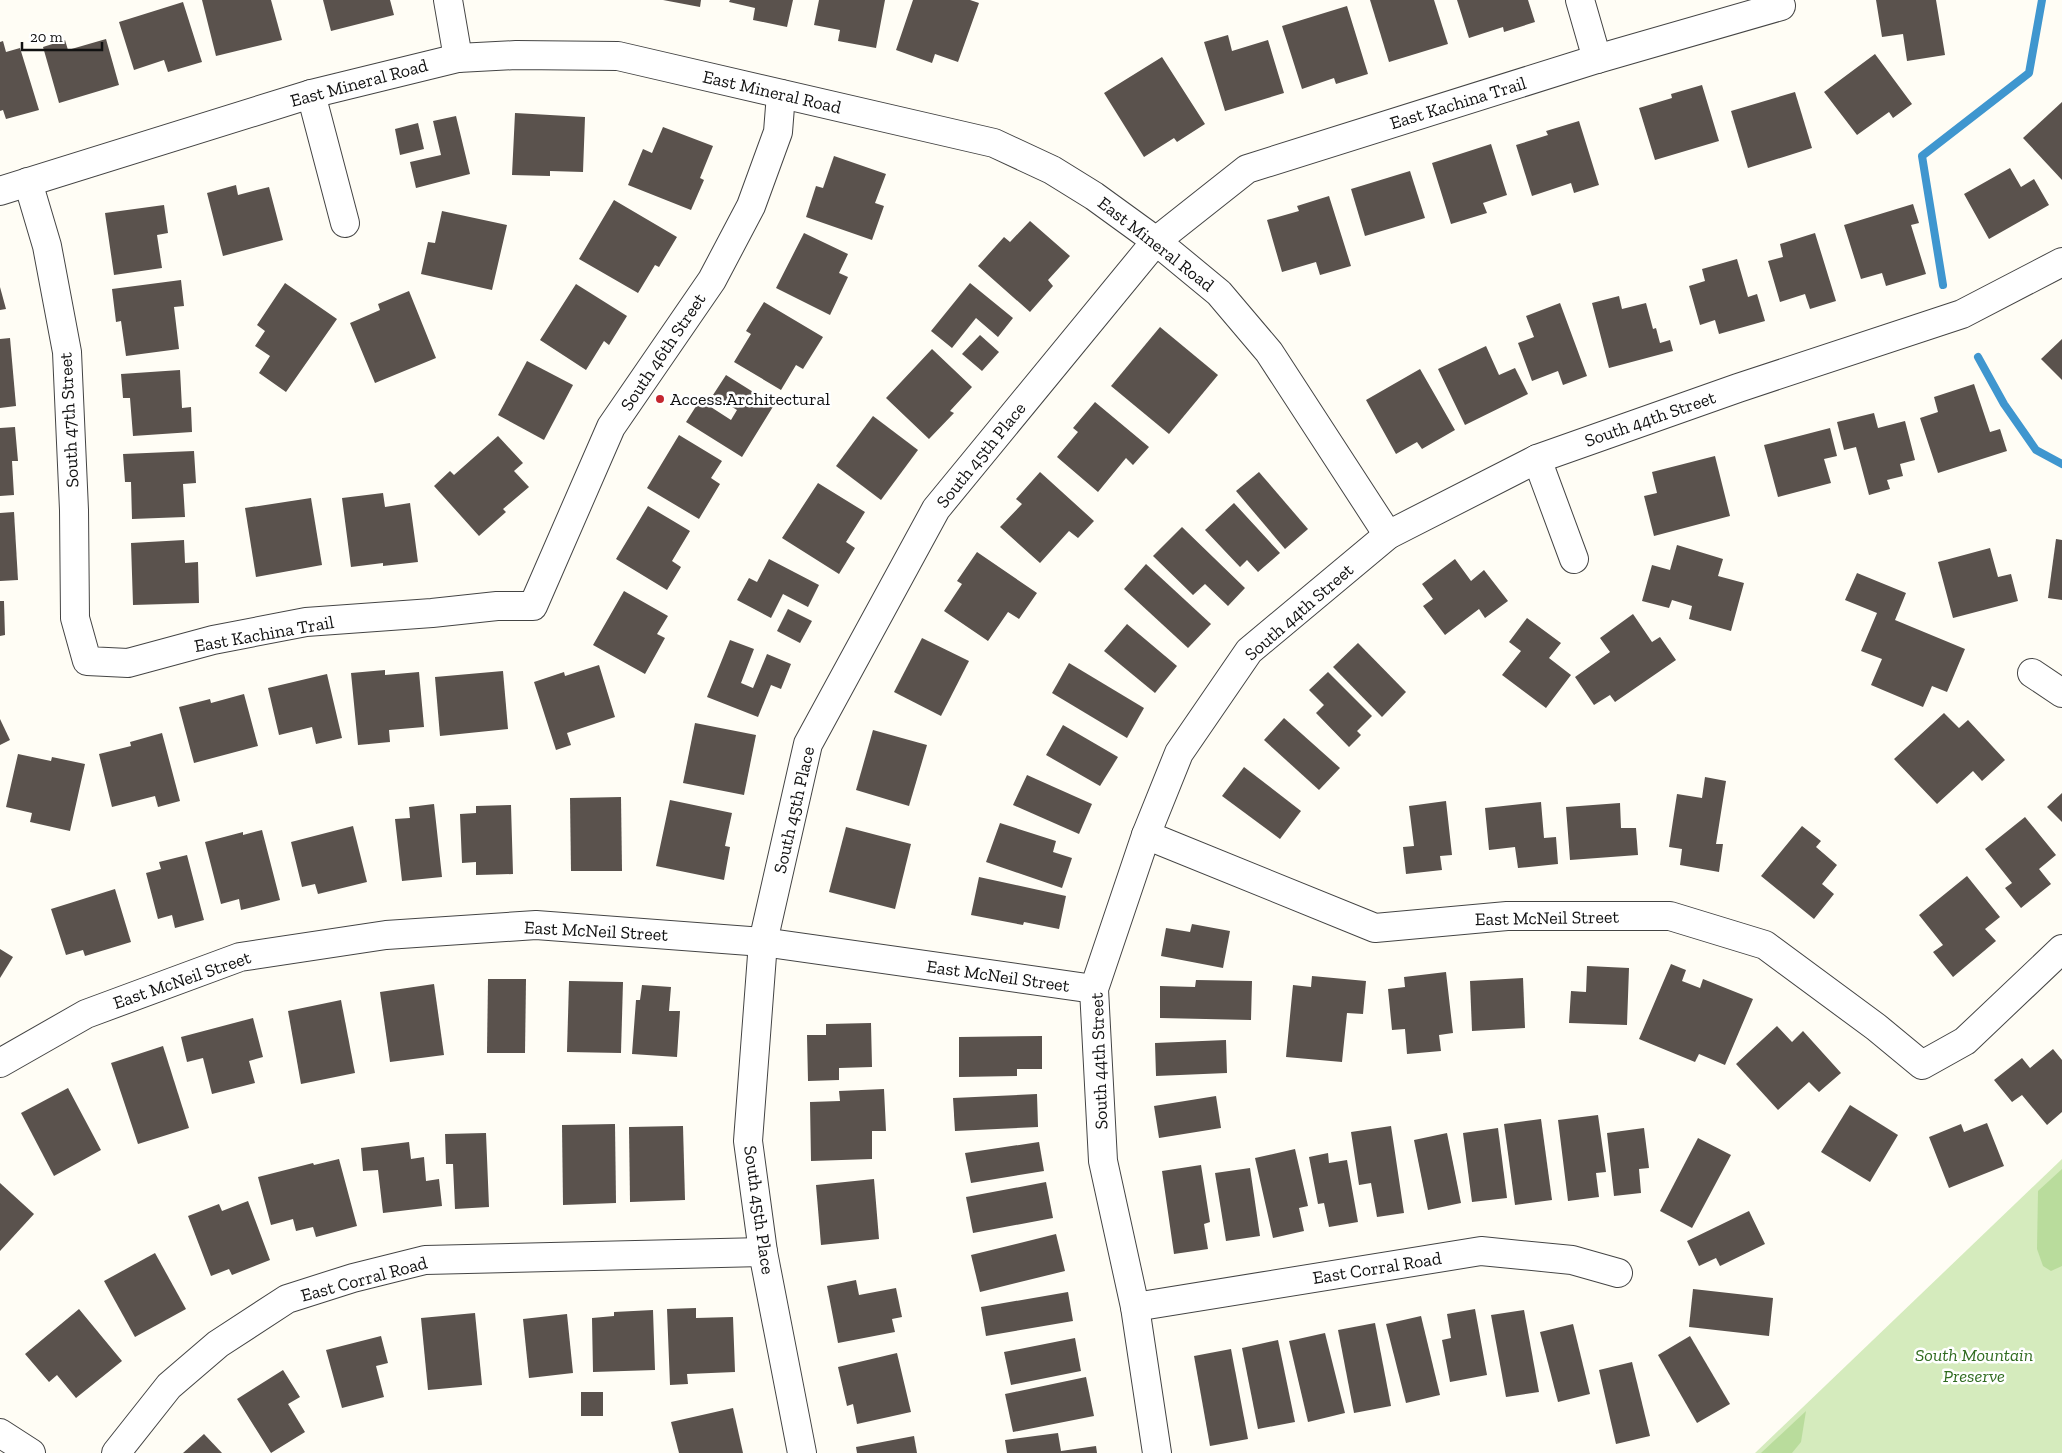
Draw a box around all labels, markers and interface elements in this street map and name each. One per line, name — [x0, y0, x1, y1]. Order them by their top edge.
scale bar — [22, 20, 102, 52]
text: 20 m — [30, 28, 63, 46]
street label: East Mineral Road — [288, 54, 430, 112]
street label: East Mineral Road — [701, 65, 843, 119]
street label: East Kachina Trail — [1387, 72, 1529, 134]
street label: East Mineral Road — [1093, 192, 1219, 296]
street label: South 46th Street — [616, 289, 711, 415]
street label: South 47th Street — [54, 351, 84, 488]
street label: South 44th Street — [1582, 386, 1719, 452]
place label: Access.Architectural — [670, 388, 830, 410]
marker: Access.Architectural — [654, 393, 666, 405]
street label: South 45th Place — [932, 398, 1030, 512]
street label: South 44th Street — [1240, 559, 1358, 665]
street label: East Kachina Trail — [192, 611, 336, 657]
street label: South 45th Place — [769, 744, 819, 876]
street label: East McNeil Street — [1475, 906, 1620, 930]
street label: East McNeil Street — [523, 916, 669, 946]
street label: East McNeil Street — [110, 946, 254, 1014]
street label: East McNeil Street — [925, 955, 1071, 997]
street label: South 44th Street — [1086, 992, 1112, 1130]
street label: South 45th Place — [739, 1144, 779, 1276]
street label: East Corral Road — [1311, 1247, 1443, 1289]
street label: East Corral Road — [298, 1251, 430, 1306]
park label: South Mountain Preserve — [1915, 1344, 2033, 1387]

